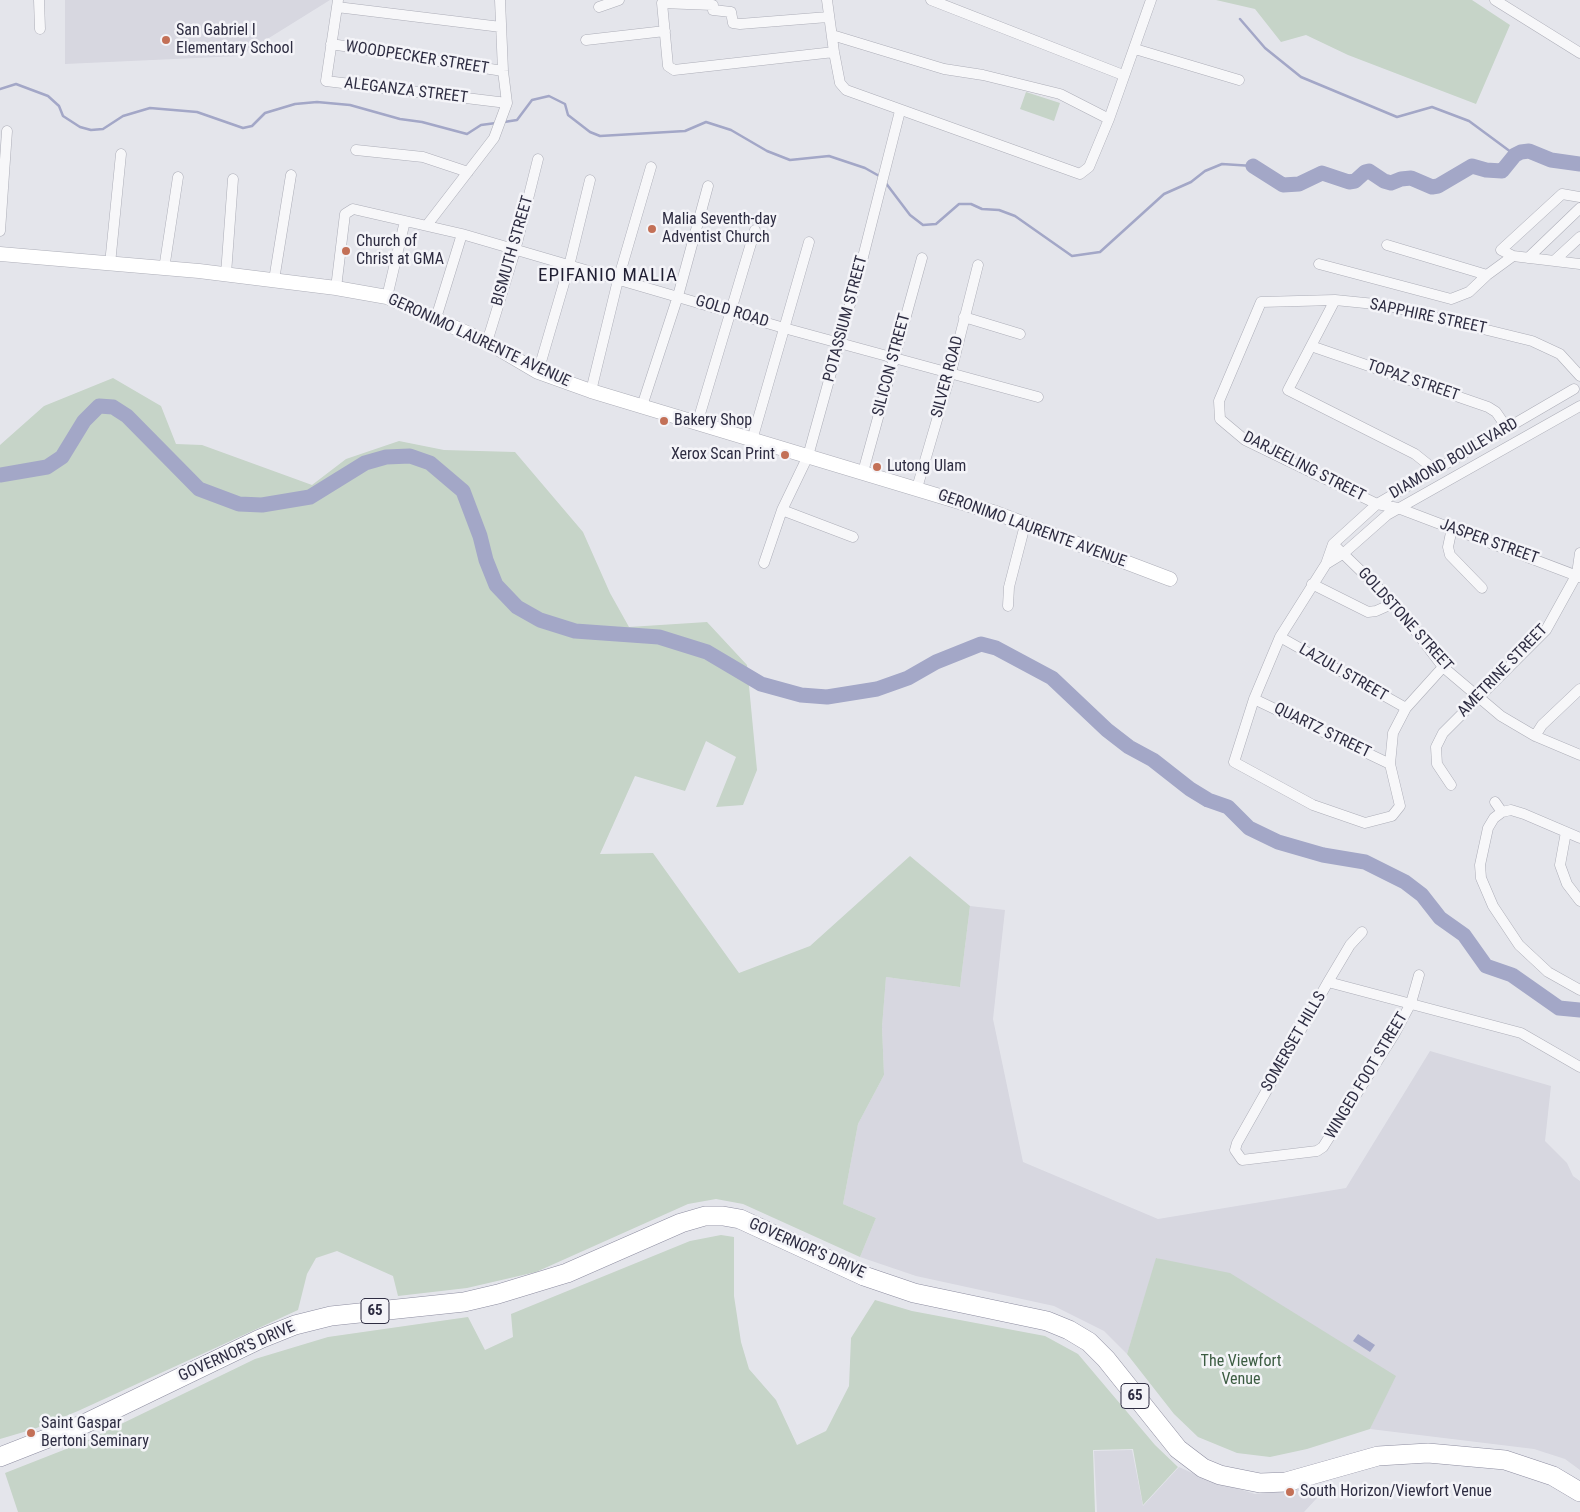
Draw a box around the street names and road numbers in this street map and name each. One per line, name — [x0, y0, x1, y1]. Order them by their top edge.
street label: WOODPECKER STREET — [344, 37, 490, 79]
street label: ALEGANZA STREET — [343, 74, 469, 108]
street label: BISMUTH STREET — [488, 194, 538, 308]
street label: POTASSIUM STREET — [820, 254, 872, 384]
street label: GERONIMO LAURENTE AVENUE — [385, 290, 573, 392]
street label: GOLD ROAD — [693, 292, 771, 332]
street label: SAPPHIRE STREET — [1368, 295, 1488, 339]
street label: SILICON STREET — [869, 311, 915, 419]
street label: SILVER ROAD — [928, 334, 968, 420]
street label: TOPAZ STREET — [1364, 356, 1462, 406]
street label: DIAMOND BOULEVARD — [1386, 414, 1522, 504]
street label: DARJEELING STREET — [1240, 428, 1368, 506]
street label: GERONIMO LAURENTE AVENUE — [935, 486, 1129, 572]
street label: JASPER STREET — [1437, 515, 1541, 569]
street label: GOLDSTONE STREET — [1353, 564, 1457, 676]
street label: AMETRINE STREET — [1454, 621, 1552, 721]
street label: LAZULI STREET — [1295, 640, 1391, 706]
street label: QUARTZ STREET — [1270, 699, 1374, 763]
street label: SOMERSET HILLS — [1258, 989, 1330, 1095]
street label: WINGED FOOT STREET — [1322, 1009, 1412, 1143]
street label: GOVERNOR'S DRIVE — [746, 1215, 868, 1283]
road number: 65 — [361, 1298, 389, 1324]
street label: GOVERNOR'S DRIVE — [176, 1318, 298, 1386]
road number: 65 — [1121, 1384, 1149, 1408]

